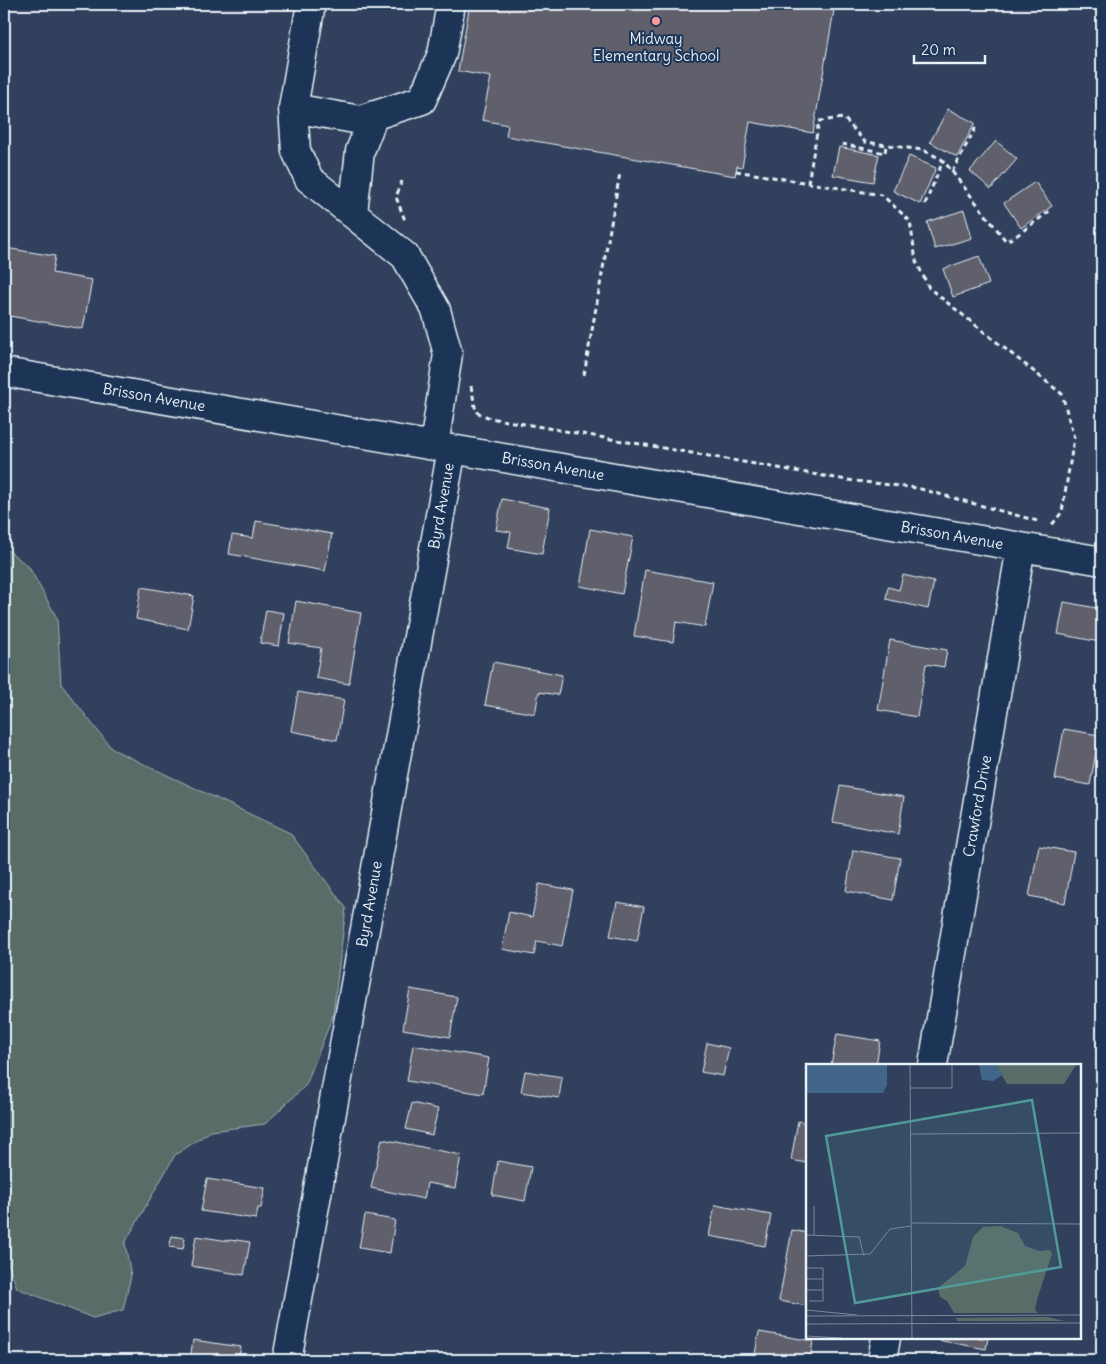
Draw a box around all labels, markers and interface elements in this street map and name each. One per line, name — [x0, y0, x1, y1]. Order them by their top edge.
marker: Midway Elementary School — [650, 15, 662, 27]
place label: Midway Elementary School — [593, 29, 719, 65]
scale bar — [914, 32, 985, 64]
text: 20 m — [921, 40, 956, 59]
street label: Brisson Avenue — [101, 379, 207, 415]
street label: Brisson Avenue — [500, 448, 606, 484]
street label: Byrd Avenue — [424, 462, 458, 550]
street label: Brisson Avenue — [899, 517, 1005, 553]
street label: Crawford Drive — [959, 754, 995, 858]
street label: Byrd Avenue — [352, 860, 386, 948]
inset map — [806, 1064, 1081, 1339]

